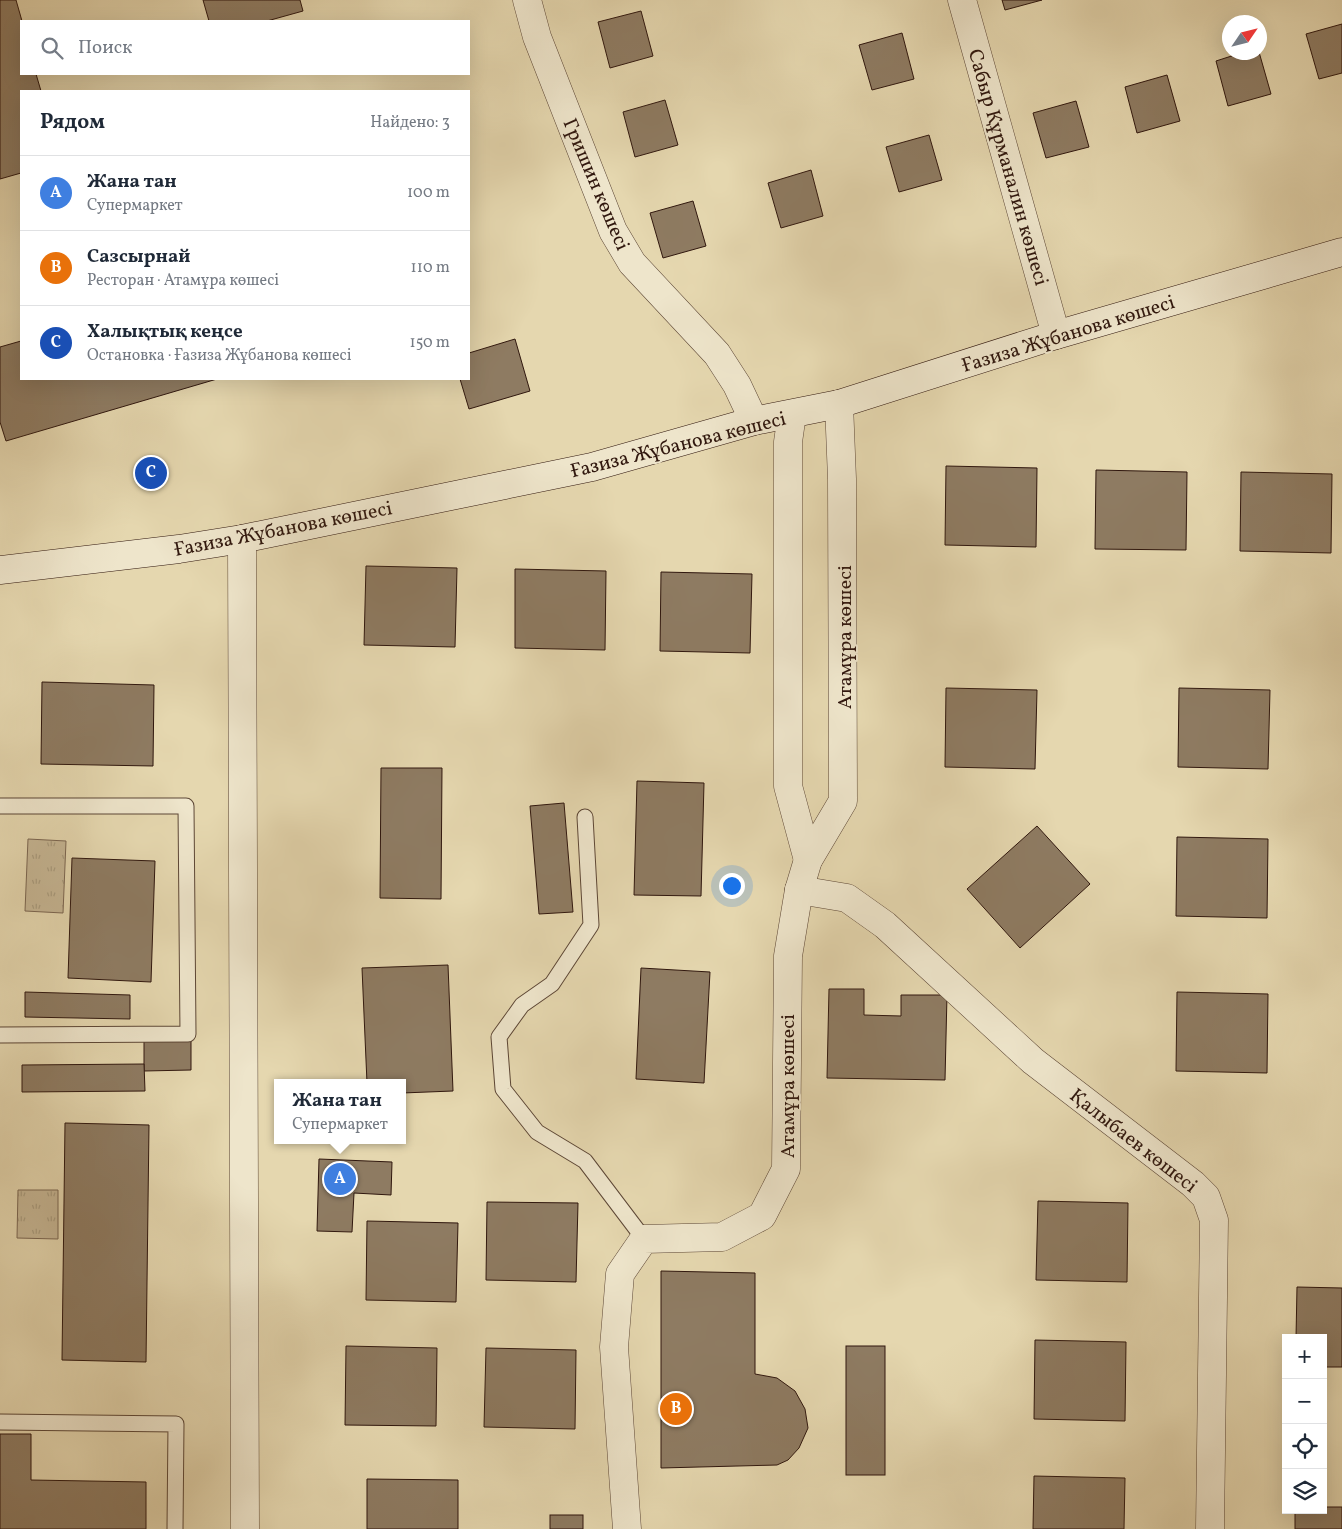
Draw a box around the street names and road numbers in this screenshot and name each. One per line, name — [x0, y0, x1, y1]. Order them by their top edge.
street label: Сабыр Құрманалин көшесі — [960, 46, 1054, 289]
street label: Гришин көшесі — [555, 114, 636, 255]
street label: Ғазиза Жұбанова көшесі — [959, 289, 1179, 381]
street label: Ғазиза Жұбанова көшесі — [568, 406, 789, 486]
street label: Ғазиза Жұбанова көшесі — [172, 495, 395, 565]
street label: Атамұра көшесі — [832, 565, 860, 709]
street label: Атамұра көшесі — [775, 1014, 803, 1158]
street label: Қалыбаев көшесі — [1063, 1083, 1203, 1201]

